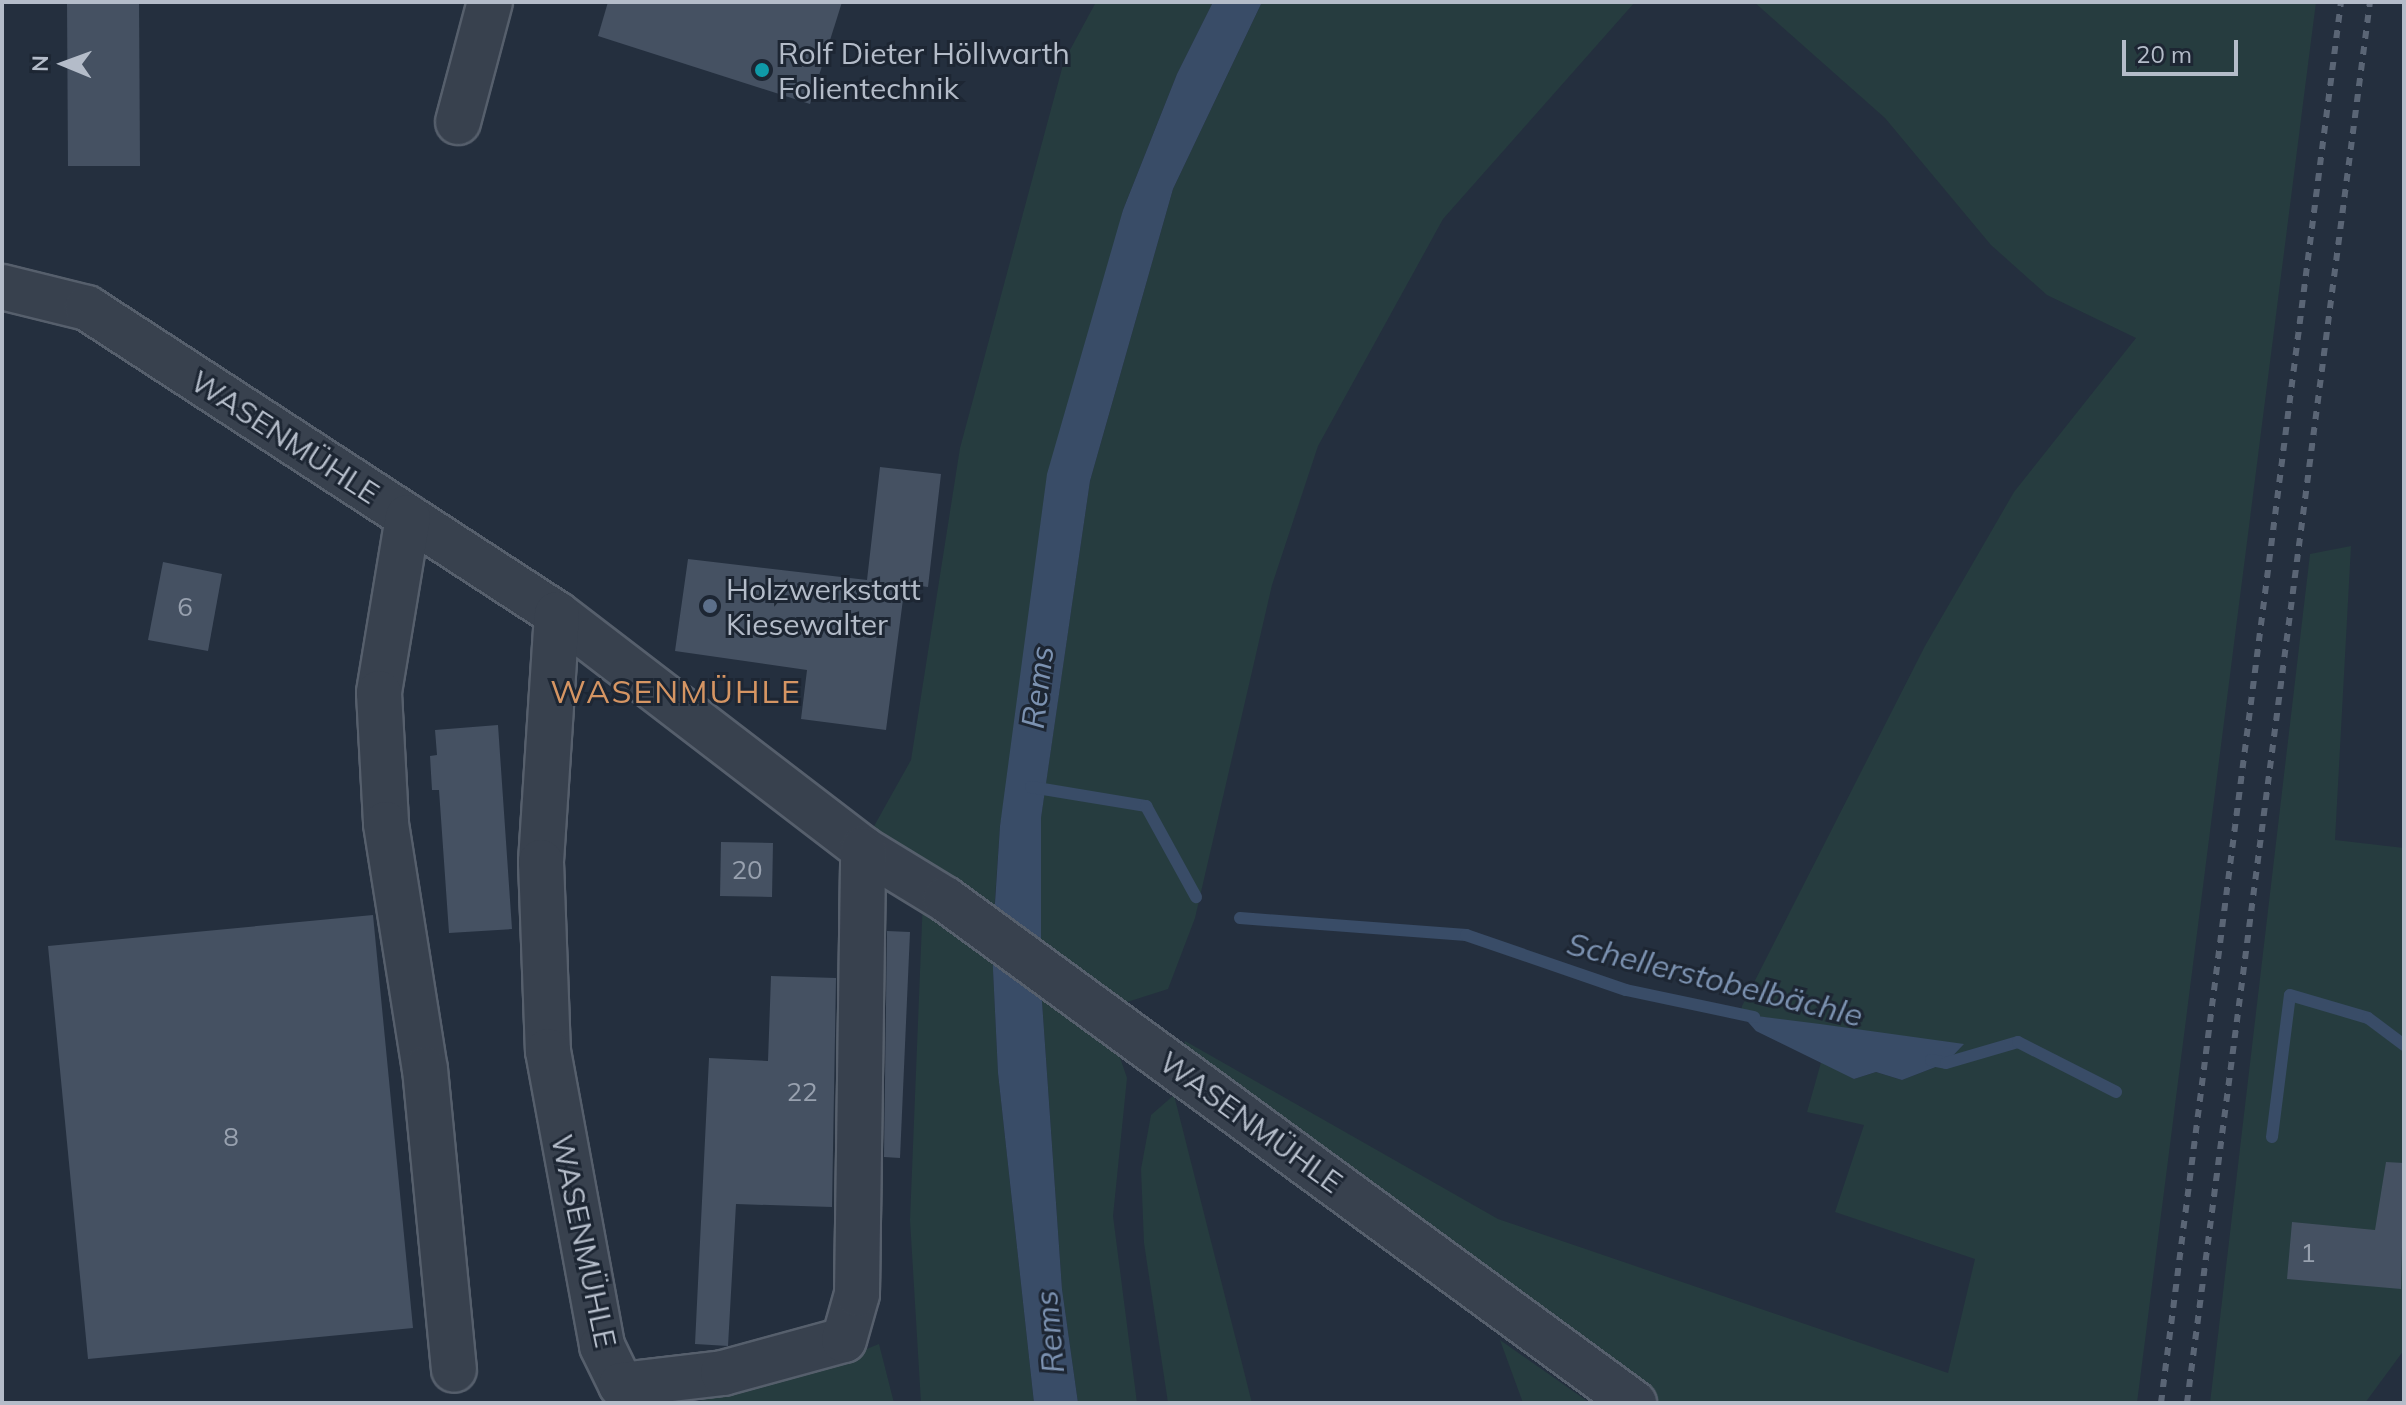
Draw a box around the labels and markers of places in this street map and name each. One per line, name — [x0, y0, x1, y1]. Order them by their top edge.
place label: Rolf Dieter Höllwarth Folientechnik — [778, 35, 1070, 106]
marker: Rolf Dieter Höllwarth Folientechnik — [753, 61, 771, 79]
place label: Holzwerkstatt Kiesewalter — [726, 571, 921, 642]
marker: Holzwerkstatt Kiesewalter — [701, 597, 719, 615]

